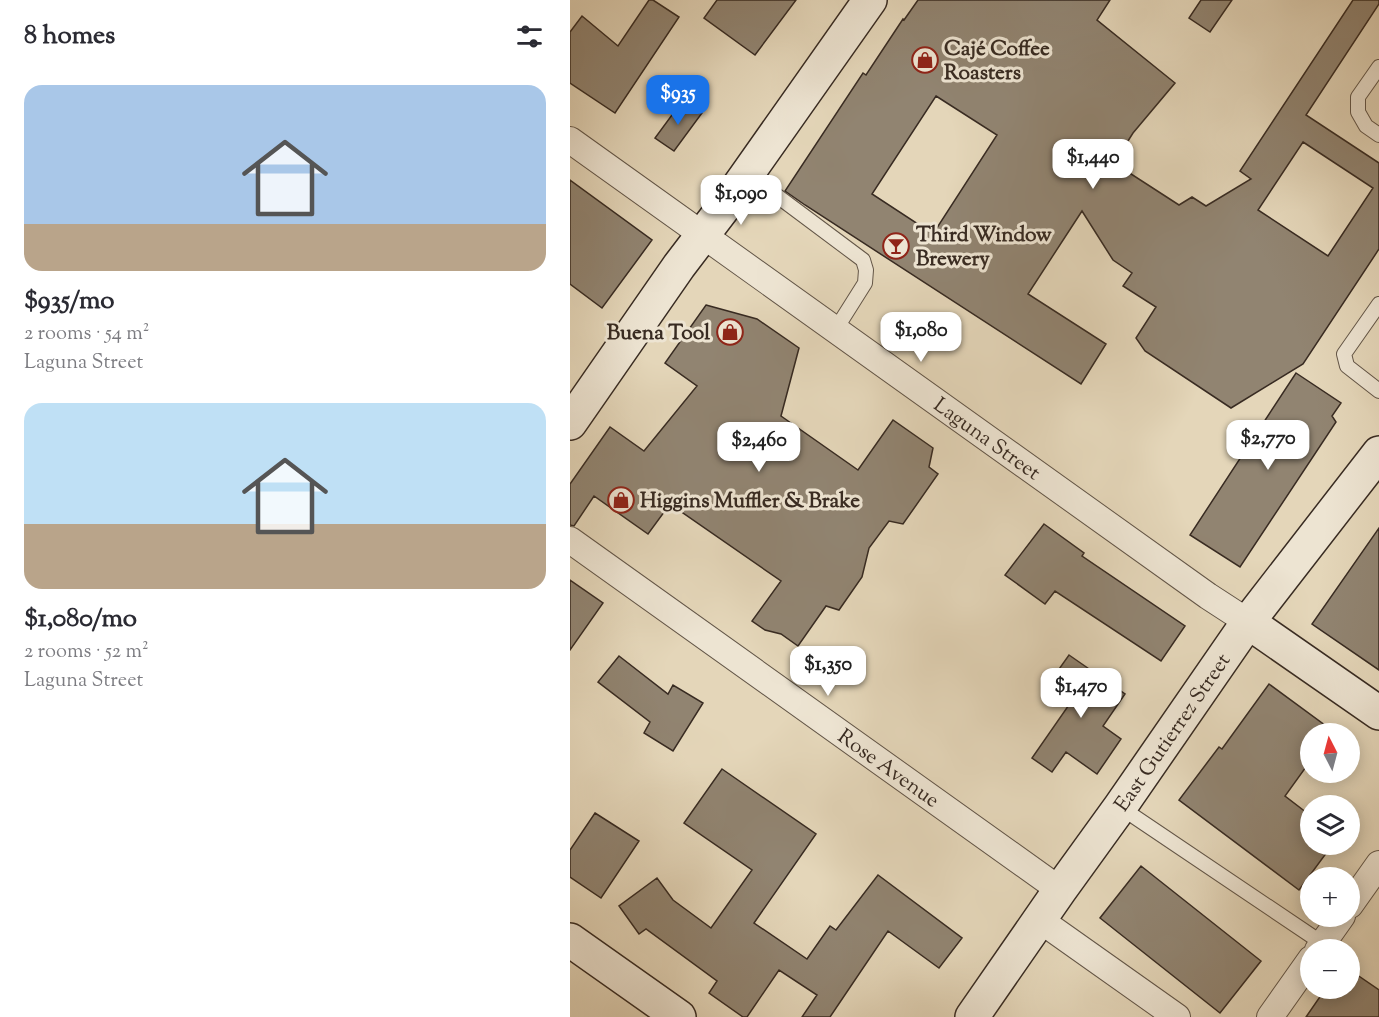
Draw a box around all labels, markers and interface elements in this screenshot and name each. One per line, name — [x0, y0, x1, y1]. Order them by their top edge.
text: 8 homes — [24, 18, 115, 55]
icon: filters — [513, 20, 546, 53]
place label: Cajé Coffee Roasters — [944, 35, 1050, 89]
shop icon: Cajé Coffee Roasters — [910, 45, 940, 75]
pin: $935 — [642, 75, 714, 126]
text: $935 — [660, 80, 696, 109]
icon: home — [231, 124, 339, 232]
pin: $1,440 — [1044, 139, 1142, 190]
text: $1,440 — [1066, 144, 1120, 173]
pin: $1,090 — [692, 175, 790, 226]
text: $1,090 — [715, 180, 767, 209]
place label: Third Window Brewery — [916, 221, 1052, 275]
bar icon: Third Window Brewery — [881, 231, 911, 261]
text: $935/mo — [24, 283, 114, 320]
pin: $1,080 — [872, 312, 970, 363]
shop icon: Buena Tool — [715, 317, 745, 347]
text: $1,080 — [894, 317, 948, 346]
place label: Buena Tool — [607, 319, 710, 349]
text: 2 rooms · 54 m² — [24, 320, 149, 349]
text: Laguna Street — [24, 349, 143, 378]
street label: Laguna Street — [927, 391, 1046, 489]
pin: $2,770 — [1219, 420, 1317, 471]
pin: $2,460 — [710, 422, 808, 473]
text: $2,770 — [1240, 425, 1296, 454]
text: $2,460 — [731, 427, 787, 456]
icon: home — [231, 442, 339, 550]
shop icon: Higgins Muffler & Brake — [606, 485, 636, 515]
place label: Higgins Muffler & Brake — [640, 487, 860, 517]
text: $1,080/mo — [24, 601, 137, 638]
text: 2 rooms · 52 m² — [24, 638, 149, 667]
pin: $1,350 — [779, 646, 877, 697]
street label: East Gutierrez Street — [1108, 648, 1239, 819]
text: $1,350 — [804, 651, 852, 680]
text: Laguna Street — [24, 667, 143, 696]
pin: $1,470 — [1032, 668, 1130, 719]
text: $1,470 — [1055, 673, 1107, 702]
street label: Rose Avenue — [831, 723, 945, 816]
north arrow — [1300, 723, 1360, 783]
map controls — [1300, 723, 1360, 999]
button: layers — [1300, 795, 1360, 855]
button: + — [1300, 867, 1360, 927]
button: − — [1300, 939, 1360, 999]

